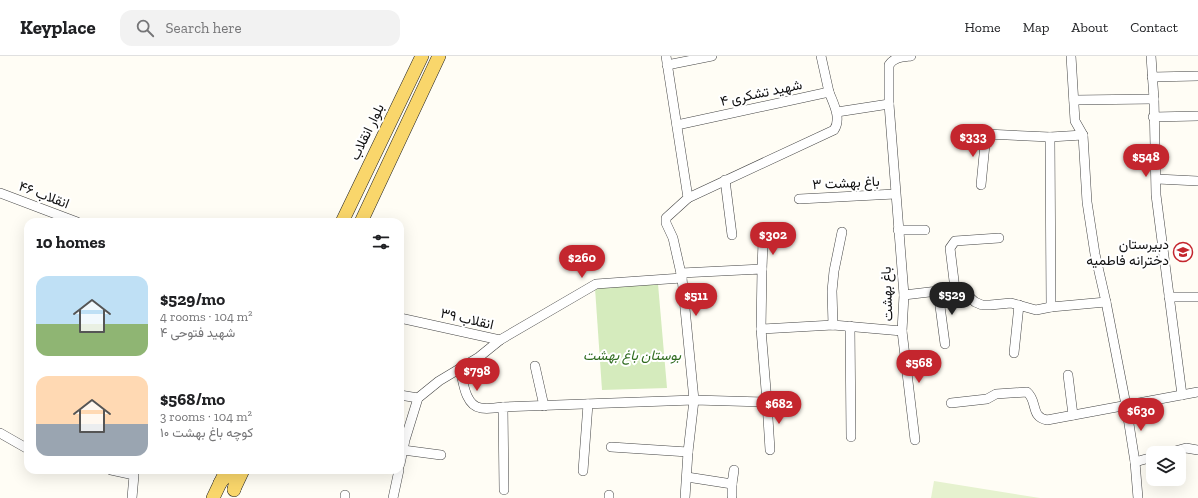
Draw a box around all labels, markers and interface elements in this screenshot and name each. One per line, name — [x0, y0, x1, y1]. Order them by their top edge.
search box — [120, 10, 400, 46]
text: Keyplace — [20, 16, 96, 39]
icon: search — [134, 17, 156, 39]
text: Search here — [166, 19, 242, 37]
text: Home — [965, 19, 1001, 36]
text: Map — [1023, 19, 1049, 36]
text: About — [1071, 19, 1108, 36]
text: Contact — [1130, 19, 1178, 36]
street label: شهید تشکری ۴ — [718, 76, 804, 110]
street label: بلوار انقلاب — [346, 101, 388, 163]
pin: $333 — [949, 124, 997, 158]
text: $333 — [959, 129, 987, 144]
pin: $548 — [1122, 144, 1170, 178]
text: $548 — [1132, 149, 1160, 164]
street label: باغ بهشت ۳ — [812, 173, 880, 195]
street label: انقلاب ۴۶ — [16, 178, 72, 212]
pin: $302 — [749, 222, 797, 256]
text: $302 — [759, 227, 787, 242]
icon: filters — [370, 231, 392, 253]
text: 10 homes — [36, 232, 106, 252]
place label: دبیرستان دخترانه فاطمیه — [1086, 236, 1169, 269]
school or university icon: دبیرستان دخترانه فاطمیه — [1172, 241, 1194, 263]
pin: $260 — [558, 245, 606, 279]
text: $260 — [568, 250, 596, 265]
street label: باغ بهشت — [878, 266, 898, 322]
pin: $529 — [928, 282, 976, 316]
pin: $511 — [672, 283, 720, 317]
text: $529 — [938, 287, 966, 302]
text: $511 — [684, 288, 708, 303]
text: $529/mo — [160, 289, 225, 309]
icon: home — [68, 292, 116, 340]
street label: انقلاب ۳۹ — [439, 305, 495, 333]
text: 4 rooms · 104 m² — [160, 309, 253, 324]
text: شهید فتوحی ۴ — [160, 325, 235, 340]
park label: بوستان باغ بهشت — [583, 347, 682, 365]
pin: $568 — [895, 350, 943, 384]
text: $568 — [905, 355, 933, 370]
pin: $798 — [453, 358, 501, 392]
text: $798 — [464, 363, 490, 378]
text: $568/mo — [160, 389, 225, 409]
pin: $682 — [755, 391, 803, 425]
icon: home — [68, 392, 116, 440]
text: $682 — [765, 396, 793, 411]
pin: $630 — [1117, 398, 1165, 432]
text: $630 — [1127, 403, 1155, 418]
text: 3 rooms · 104 m² — [160, 409, 252, 424]
text: کوچه باغ بهشت ۱۰ — [160, 425, 253, 440]
map controls — [1146, 446, 1186, 486]
button: layers — [1146, 446, 1186, 486]

